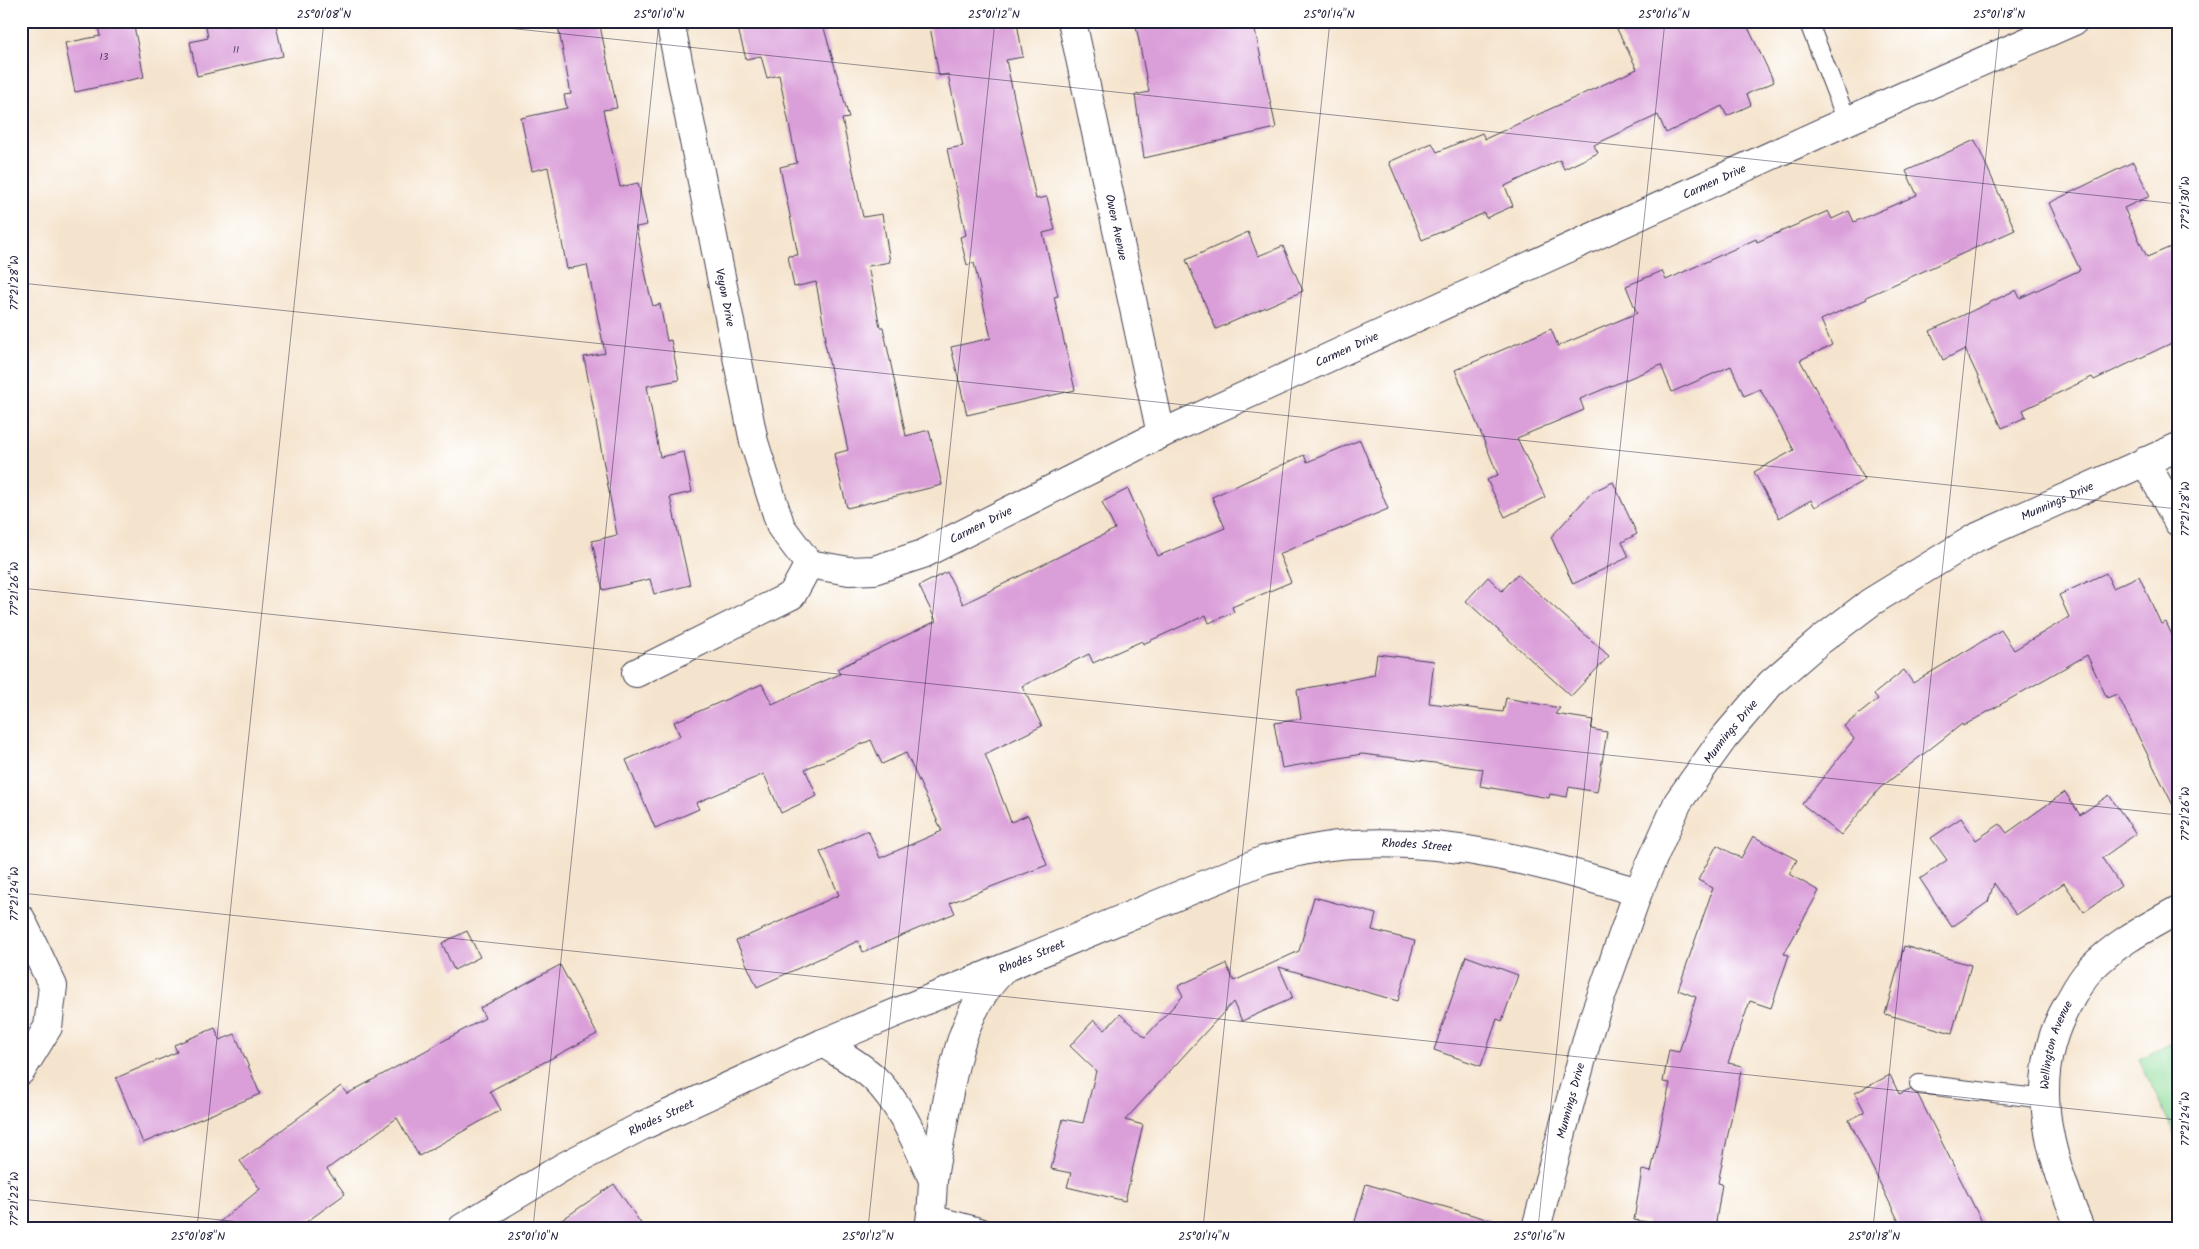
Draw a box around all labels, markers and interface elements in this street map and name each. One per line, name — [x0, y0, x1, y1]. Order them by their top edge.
text: 25°01'08"N — [297, 5, 351, 24]
text: 25°01'10"N — [634, 5, 684, 24]
text: 25°01'12"N — [968, 5, 1020, 24]
text: 25°01'14"N — [1303, 5, 1355, 24]
text: 25°01'16"N — [1638, 5, 1690, 24]
text: 25°01'18"N — [1973, 5, 2025, 24]
house number: 11 — [233, 42, 239, 58]
house number: 13 — [100, 49, 109, 65]
street label: Carmen Drive — [1680, 159, 1750, 205]
text: 77°21'30"W — [2176, 176, 2195, 230]
street label: Owen Avenue — [1100, 192, 1132, 263]
text: 77°21'28"W — [5, 255, 24, 311]
street label: Veyon Drive — [710, 267, 740, 329]
street label: Carmen Drive — [1312, 327, 1383, 372]
street label: Munnings Drive — [2018, 477, 2097, 526]
text: 77°21'28"W — [2176, 481, 2195, 537]
street label: Carmen Drive — [946, 501, 1016, 549]
text: 77°21'26"W — [5, 562, 24, 616]
street label: Munnings Drive — [1699, 695, 1763, 768]
text: 77°21'26"W — [2176, 787, 2195, 841]
street label: Rhodes Street — [1382, 834, 1454, 858]
text: 77°21'24"W — [5, 867, 24, 921]
street label: Rhodes Street — [996, 934, 1068, 979]
street label: Wellington Avenue — [2036, 997, 2078, 1090]
street label: Munnings Drive — [1552, 1060, 1591, 1141]
text: 77°21'24"W — [2176, 1092, 2195, 1146]
street label: Rhodes Street — [625, 1094, 698, 1141]
text: 77°21'22"W — [5, 1172, 24, 1226]
text: 25°01'08"N — [171, 1227, 225, 1246]
text: 25°01'10"N — [508, 1227, 558, 1246]
text: 25°01'12"N — [842, 1227, 894, 1246]
text: 25°01'14"N — [1178, 1227, 1230, 1246]
text: 25°01'16"N — [1513, 1227, 1565, 1246]
text: 25°01'18"N — [1848, 1227, 1900, 1246]

